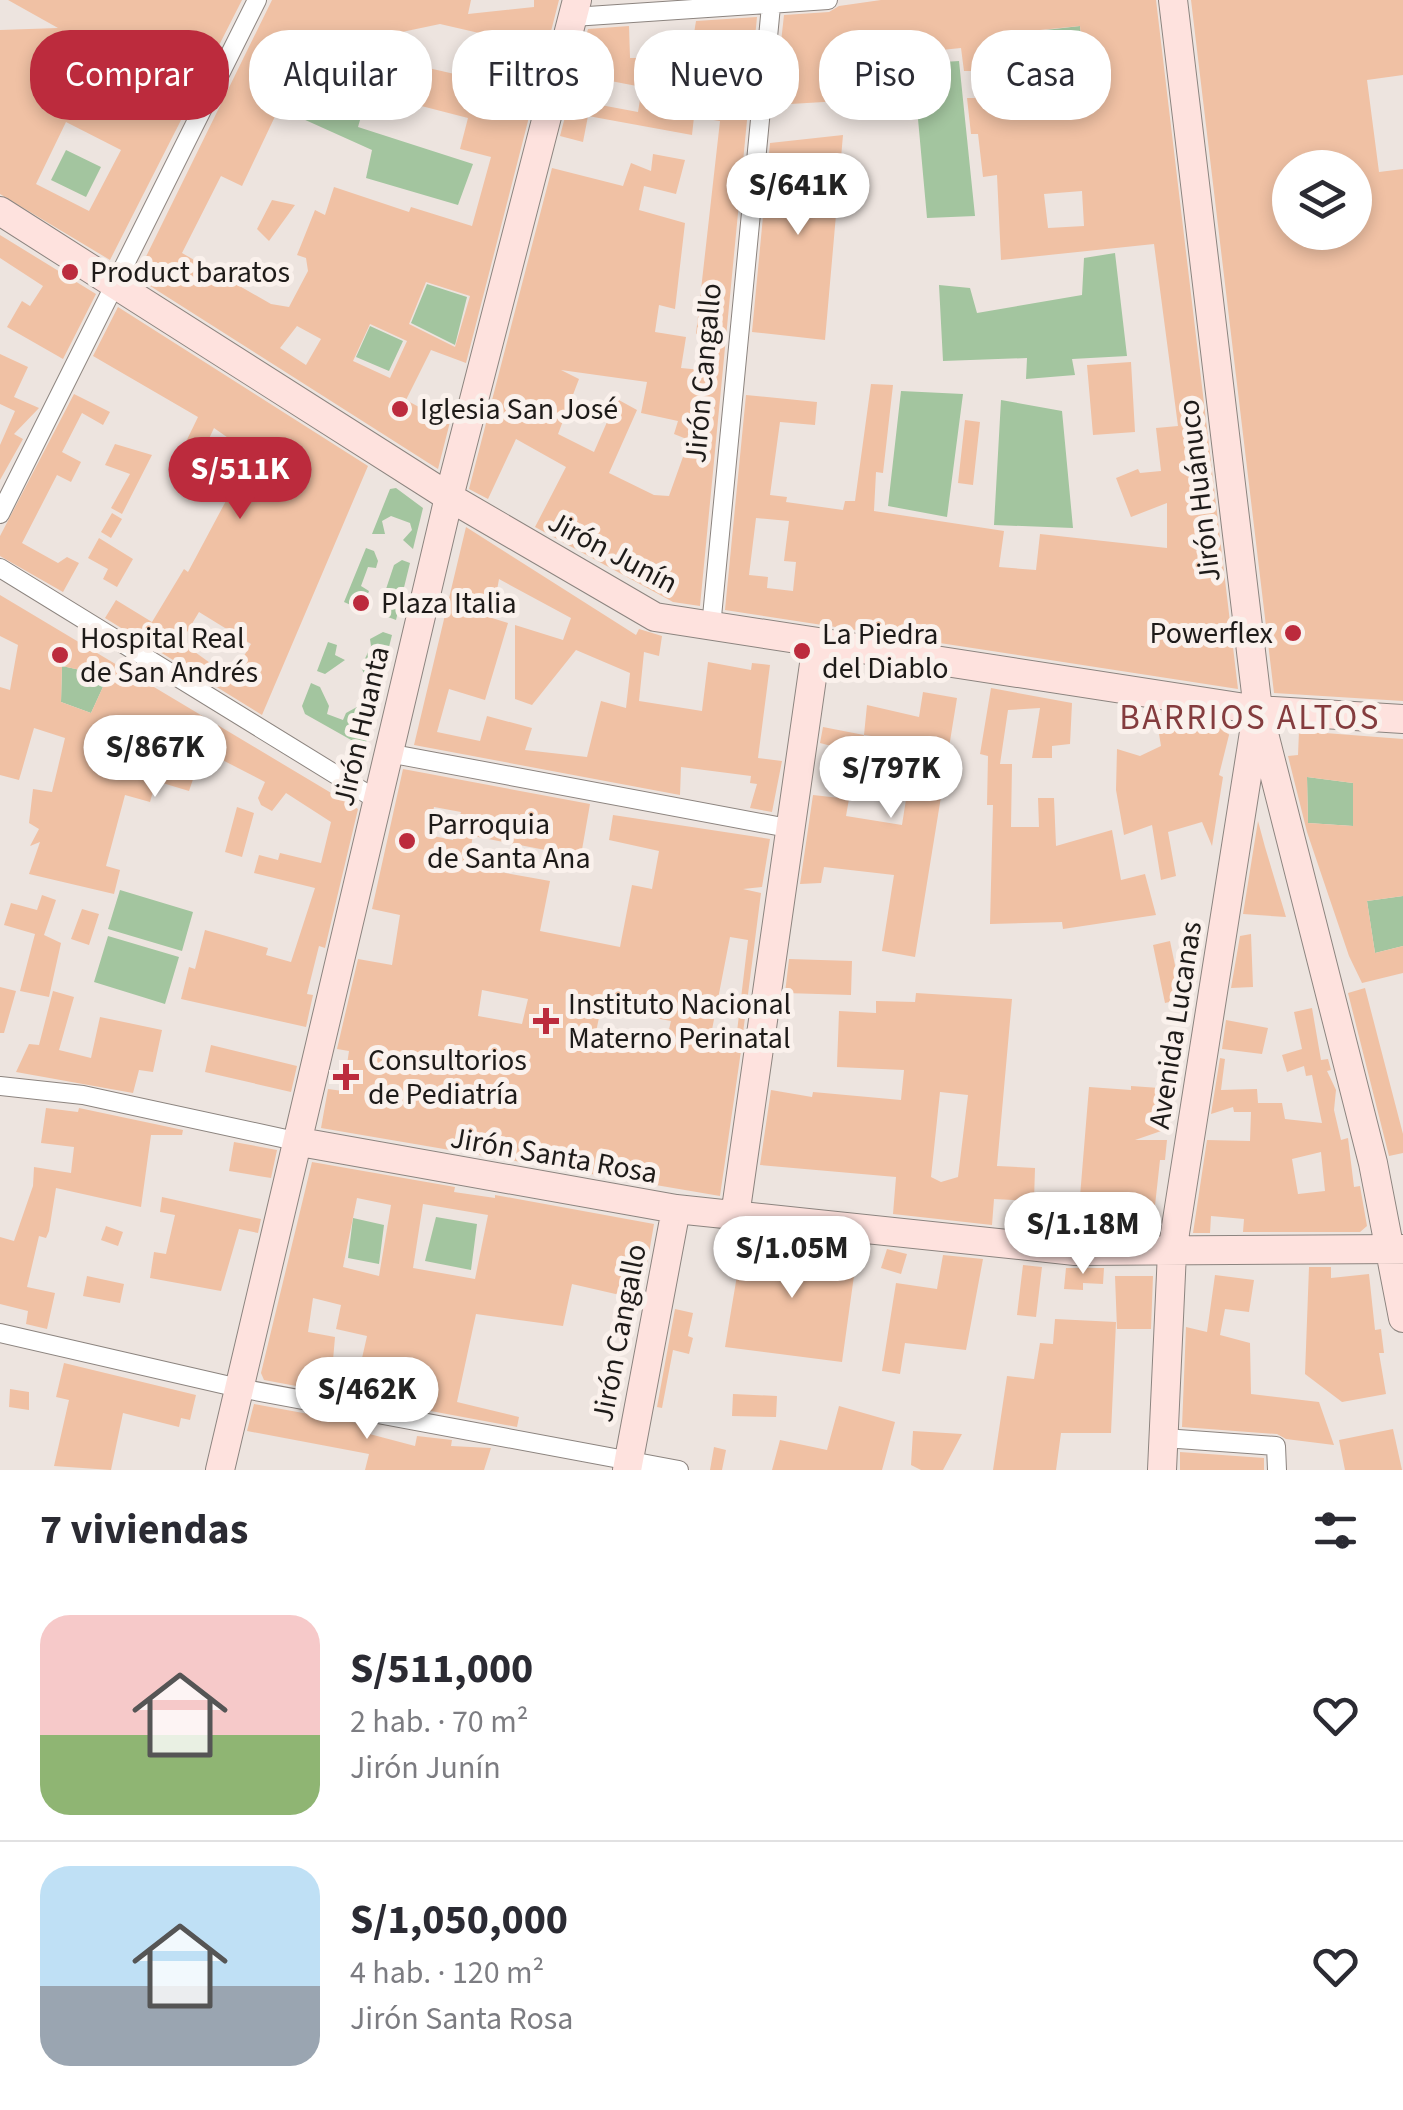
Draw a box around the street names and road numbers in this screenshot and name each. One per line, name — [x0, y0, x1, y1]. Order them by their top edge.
street label: Jirón Cangallo — [674, 281, 733, 465]
street label: Jirón Huánuco — [1167, 397, 1232, 585]
street label: Jirón Junín — [540, 500, 685, 605]
street label: Jirón Huanta — [322, 642, 401, 810]
street label: Avenida Lucanas — [1138, 918, 1213, 1132]
street label: Jirón Santa Rosa — [447, 1116, 661, 1195]
street label: Jirón Cangallo — [581, 1240, 658, 1426]

